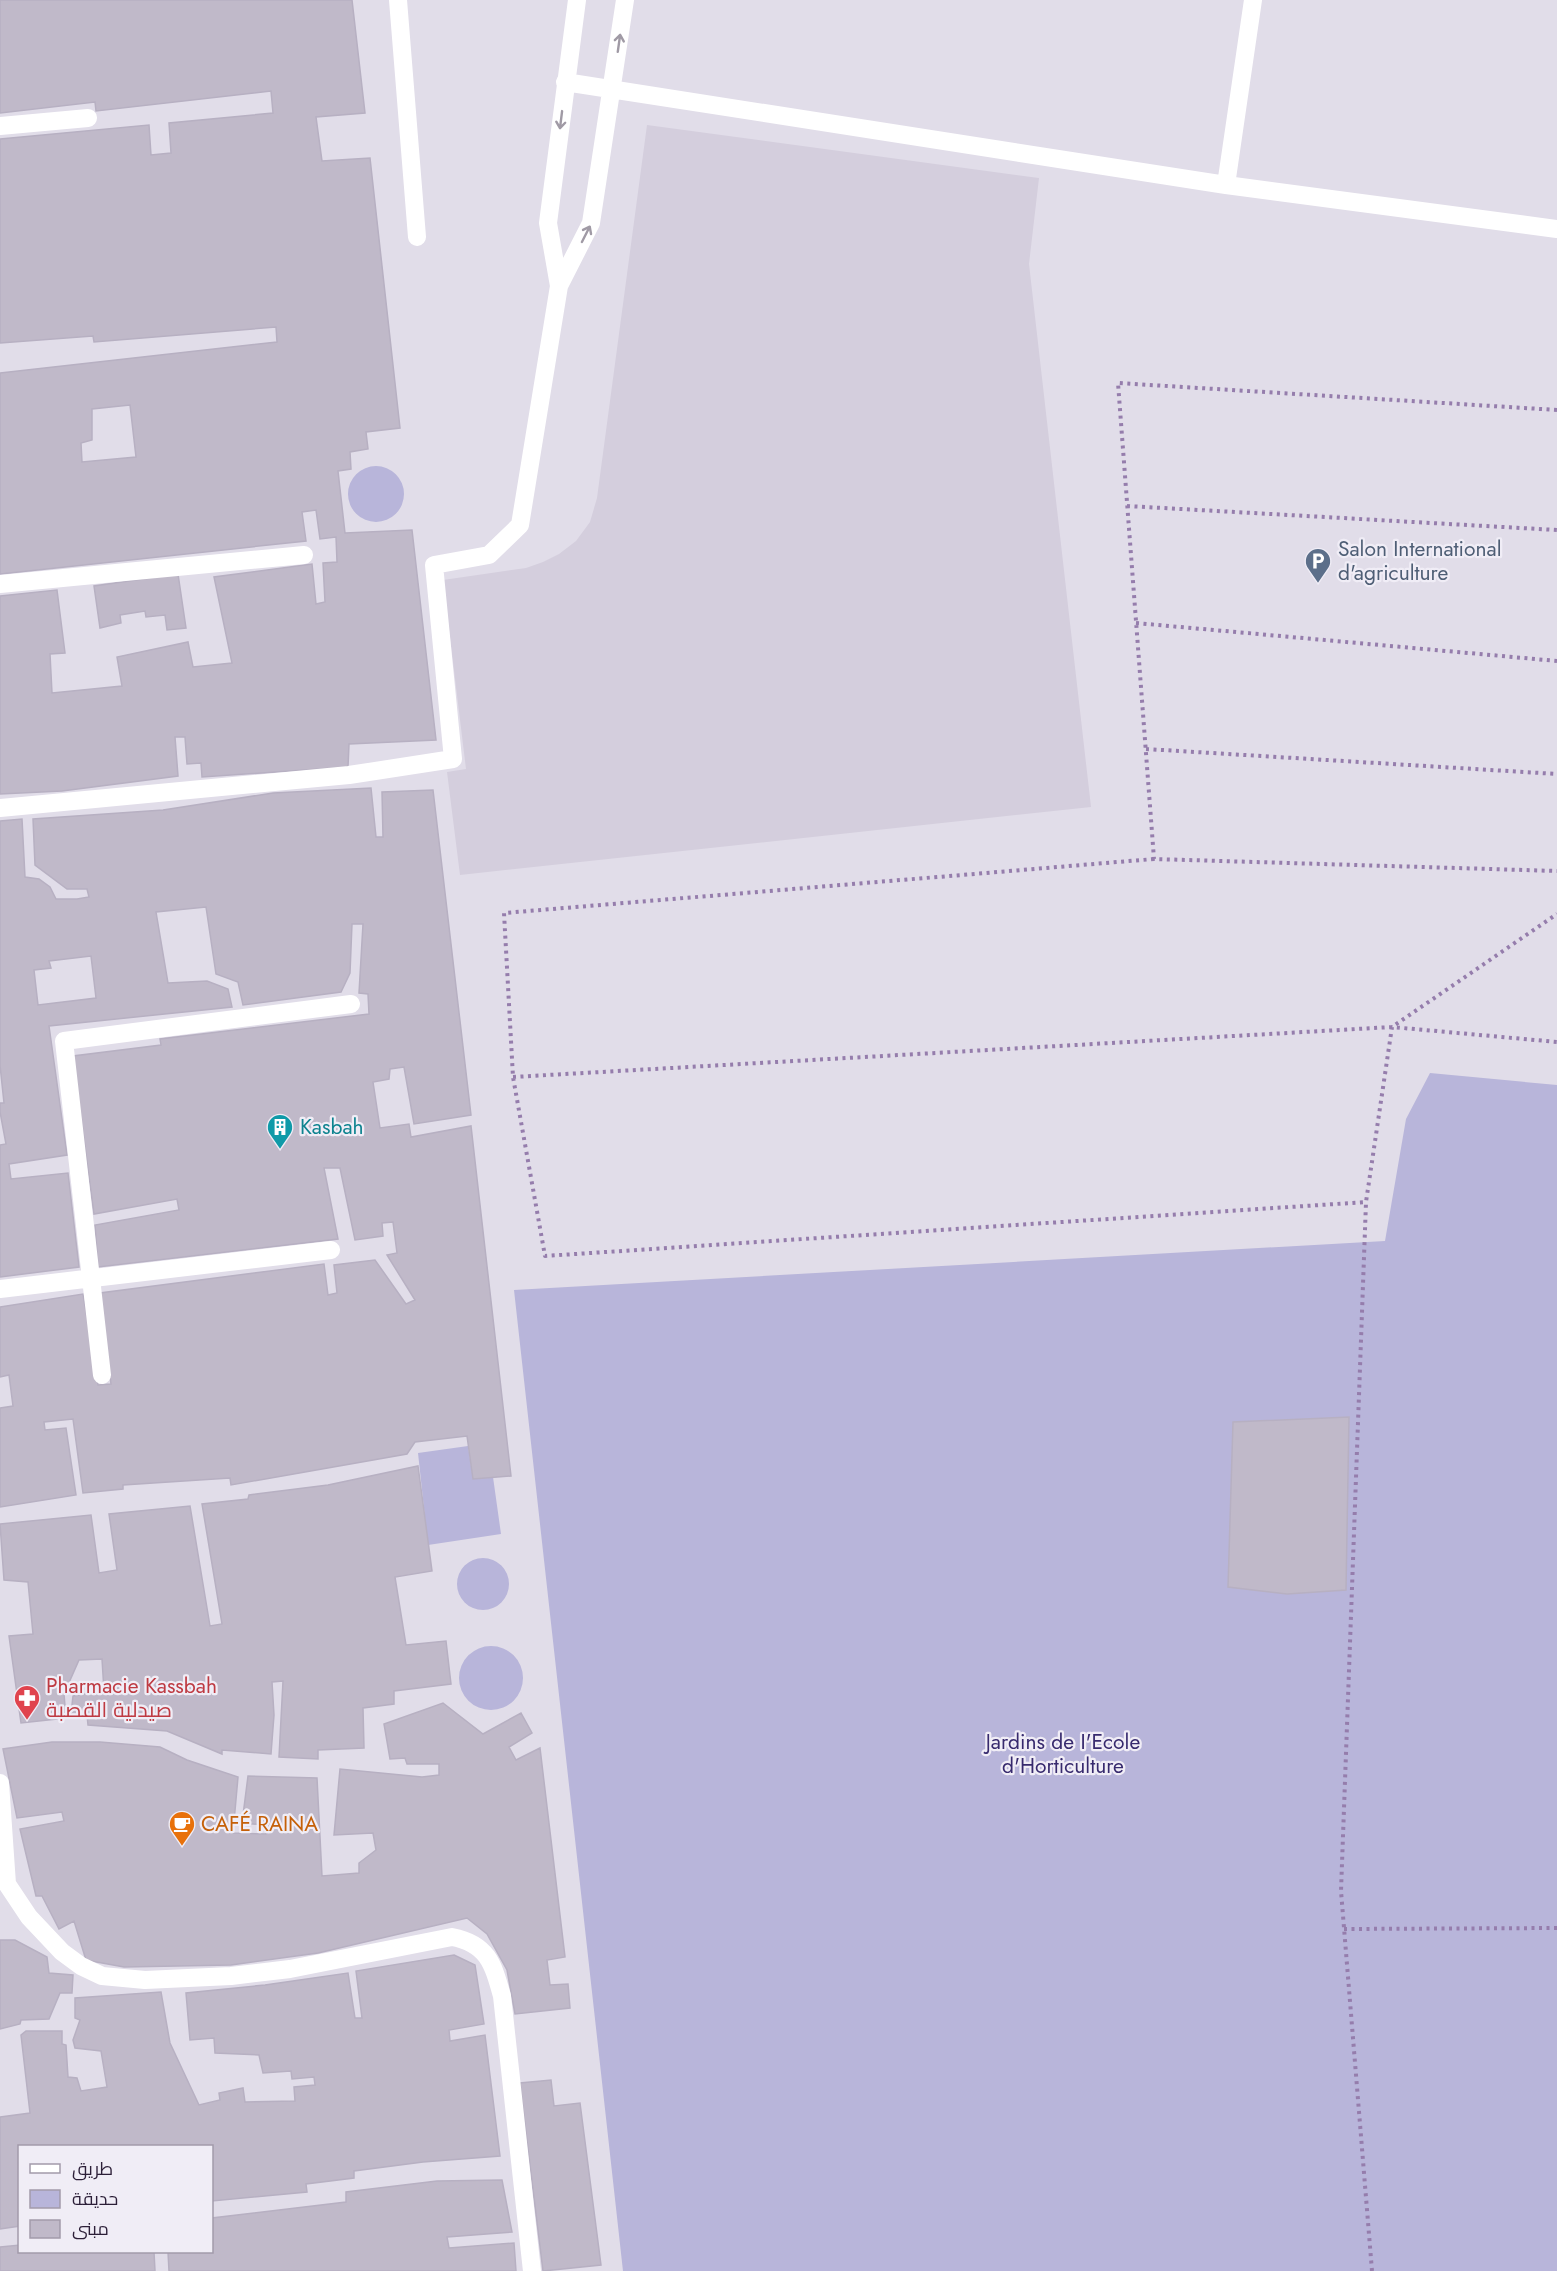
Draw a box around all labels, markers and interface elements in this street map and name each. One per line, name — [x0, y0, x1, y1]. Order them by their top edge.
one-way arrow — [613, 33, 624, 53]
one-way arrow — [555, 110, 566, 130]
one-way arrow — [580, 225, 592, 243]
place label: Salon International d'agriculture — [1338, 534, 1502, 588]
parking icon: Salon International d'agriculture — [1303, 546, 1333, 584]
building icon: Kasbah — [265, 1112, 295, 1150]
place label: Kasbah — [300, 1112, 364, 1142]
place label: Pharmacie Kassbah صيدلية القصبة — [46, 1671, 217, 1725]
pharmacy icon: Pharmacie Kassbah صيدلية القصبة — [12, 1683, 42, 1721]
park label: Jardins de I'Ecole d'Horticulture — [983, 1727, 1140, 1781]
cafe icon: CAFÉ RAINA — [167, 1809, 197, 1847]
place label: CAFÉ RAINA — [201, 1809, 318, 1839]
legend — [18, 2145, 213, 2253]
text: طريق — [72, 2156, 113, 2182]
text: حديقة — [72, 2186, 118, 2212]
text: مبنى — [72, 2216, 109, 2242]

